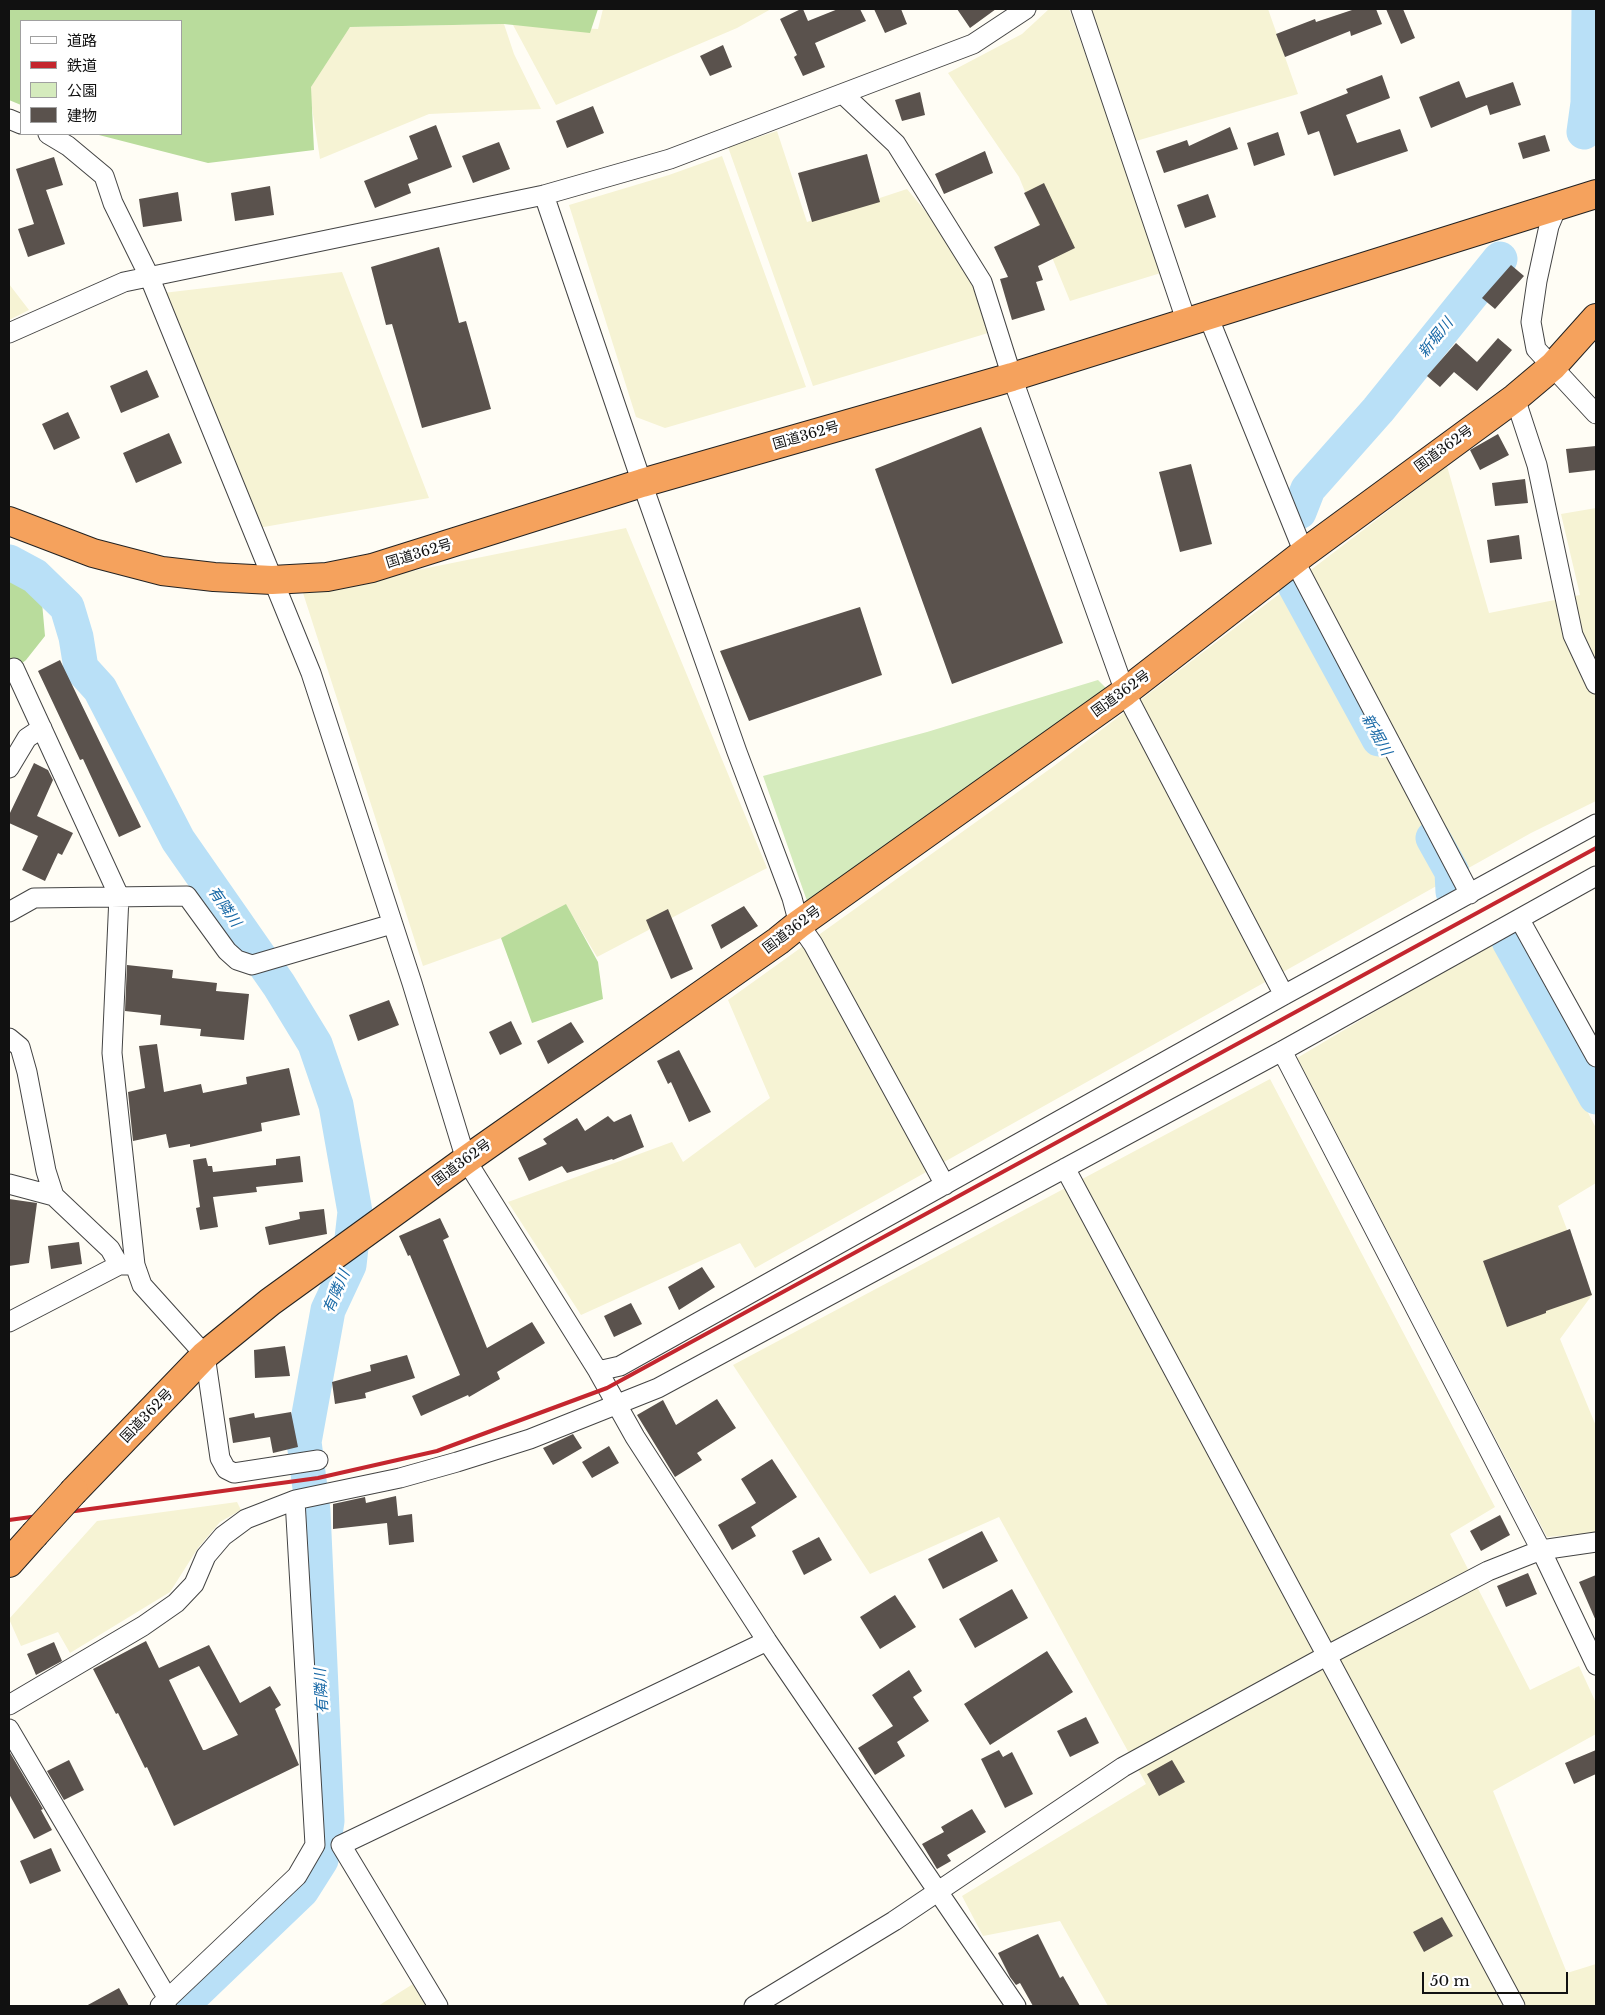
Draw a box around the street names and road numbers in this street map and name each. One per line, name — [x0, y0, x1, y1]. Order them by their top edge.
street label: 国道362号 — [771, 419, 841, 453]
street label: 国道362号 — [1411, 422, 1477, 476]
street label: 国道362号 — [384, 536, 454, 572]
street label: 国道362号 — [1088, 667, 1154, 721]
street label: 国道362号 — [760, 903, 824, 957]
street label: 国道362号 — [429, 1136, 495, 1190]
street label: 国道362号 — [117, 1386, 177, 1446]

